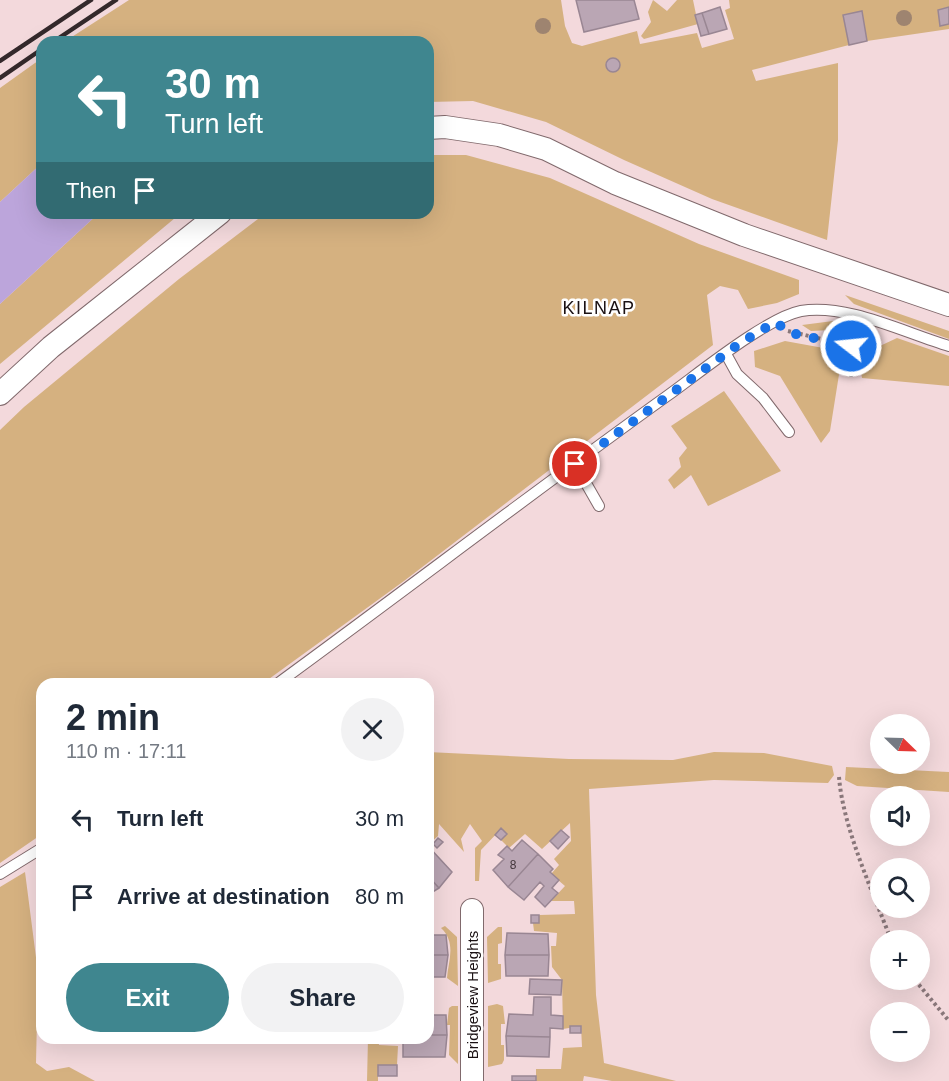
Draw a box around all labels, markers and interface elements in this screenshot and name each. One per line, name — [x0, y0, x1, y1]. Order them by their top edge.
icon: left — [66, 60, 144, 138]
text: 30 m — [165, 60, 261, 107]
text: Turn left — [165, 109, 263, 139]
icon: arrive — [128, 174, 161, 207]
text: Then — [66, 178, 116, 203]
district label: KILNAP — [562, 298, 636, 318]
position arrow — [819, 314, 883, 378]
pin — [549, 438, 600, 489]
icon: arrive — [558, 447, 591, 480]
text: 2 min — [66, 697, 160, 738]
button: close — [341, 698, 404, 761]
north arrow — [870, 714, 930, 774]
map controls — [870, 714, 930, 1062]
text: 110 m · 17:11 — [66, 740, 186, 762]
button: sound — [870, 786, 930, 846]
icon: left — [66, 803, 99, 836]
text: Turn left — [117, 806, 203, 831]
text: 30 m — [355, 806, 404, 831]
house number: 8 — [510, 858, 517, 872]
button: search — [870, 858, 930, 918]
icon: arrive — [66, 881, 99, 914]
text: Arrive at destination — [117, 884, 330, 909]
text: 80 m — [355, 884, 404, 909]
button: + — [870, 930, 930, 990]
street label: Bridgeview Heights — [464, 931, 481, 1059]
button: Exit — [66, 963, 229, 1032]
button: Share — [241, 963, 404, 1032]
button: − — [870, 1002, 930, 1062]

